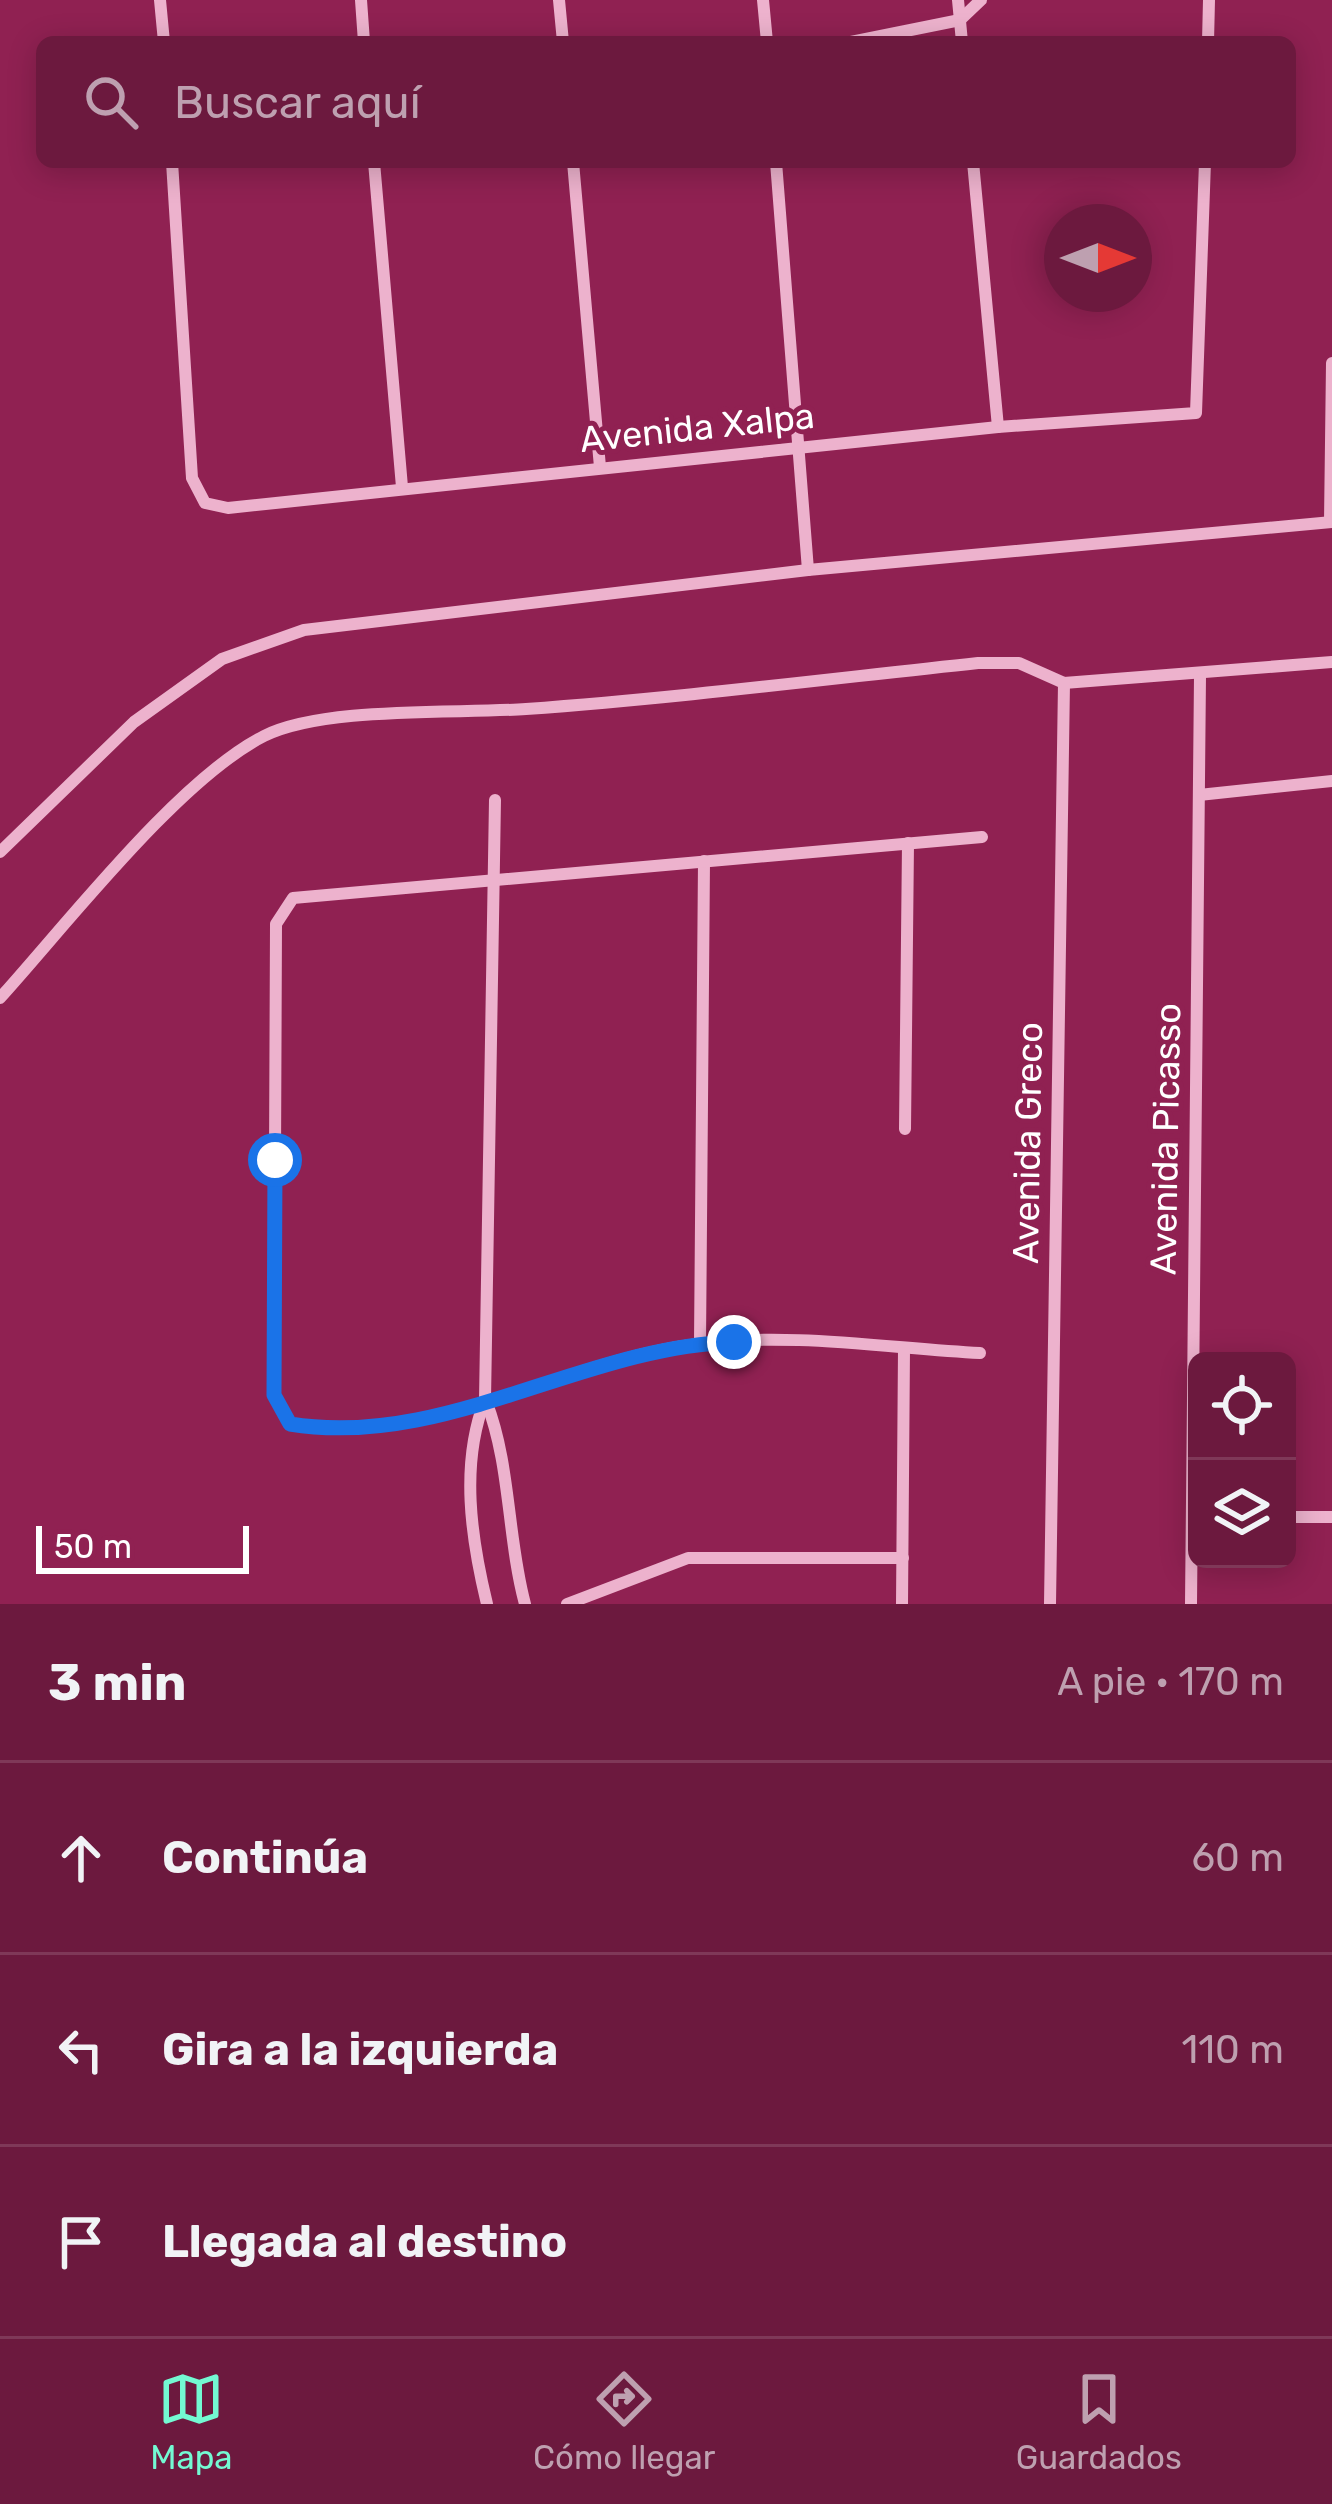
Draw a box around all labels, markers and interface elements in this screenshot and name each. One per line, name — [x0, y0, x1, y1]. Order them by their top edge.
search box — [36, 36, 1296, 168]
icon: search — [78, 69, 144, 135]
text: Buscar aquí — [174, 76, 421, 129]
north arrow — [1044, 204, 1152, 312]
street label: Avenida Xalpa — [578, 394, 817, 461]
street label: Avenida Picasso — [1142, 1003, 1189, 1275]
street label: Avenida Greco — [1004, 1022, 1051, 1264]
route start — [248, 1133, 302, 1187]
route end — [707, 1315, 761, 1369]
map controls — [1188, 1352, 1296, 1568]
button: locate — [1188, 1352, 1296, 1460]
button: layers — [1188, 1460, 1296, 1568]
scale bar — [36, 1520, 249, 1573]
text: 50 m — [54, 1527, 132, 1566]
text: 3 min — [48, 1652, 187, 1713]
text: A pie · 170 m — [1057, 1659, 1284, 1705]
icon: ahead — [48, 1825, 114, 1891]
text: Continúa — [162, 1831, 368, 1884]
text: 60 m — [1191, 1835, 1284, 1881]
icon: left — [48, 2017, 114, 2083]
text: Gira a la izquierda — [162, 2023, 558, 2076]
text: 110 m — [1182, 2027, 1284, 2073]
icon: arrive — [48, 2209, 114, 2275]
text: Llegada al destino — [162, 2215, 567, 2268]
tab: Mapa — [150, 2366, 233, 2477]
tab: Cómo llegar — [533, 2366, 715, 2477]
tab: Guardados — [1016, 2366, 1182, 2477]

